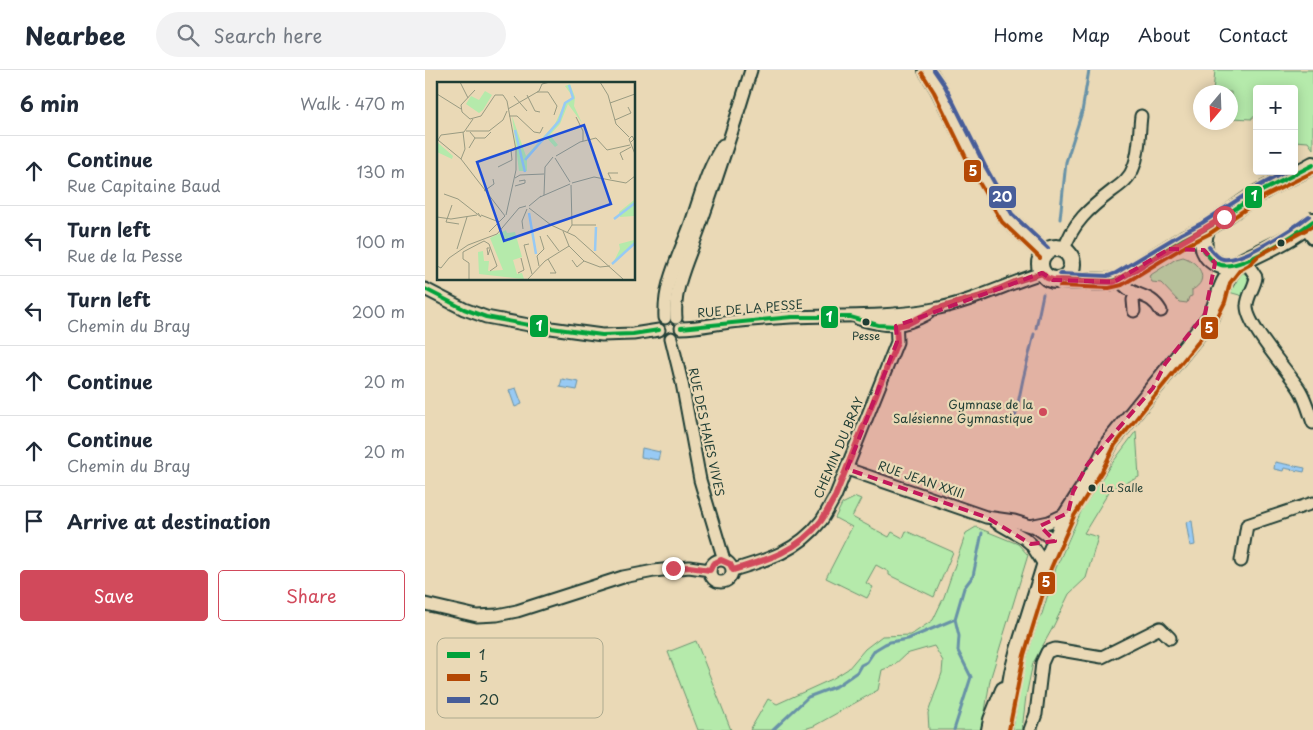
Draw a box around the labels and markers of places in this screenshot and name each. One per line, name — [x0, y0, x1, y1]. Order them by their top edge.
unlabelled marker — [1276, 238, 1286, 248]
marker: Pesse — [861, 317, 871, 327]
place label: Pesse — [852, 327, 880, 344]
place label: Gymnase de la Salésienne Gymnastique — [893, 395, 1033, 427]
marker: Gymnase de la Salésienne Gymnastique — [1037, 406, 1049, 418]
place label: La Salle — [1101, 479, 1143, 496]
marker: La Salle — [1087, 483, 1097, 493]

